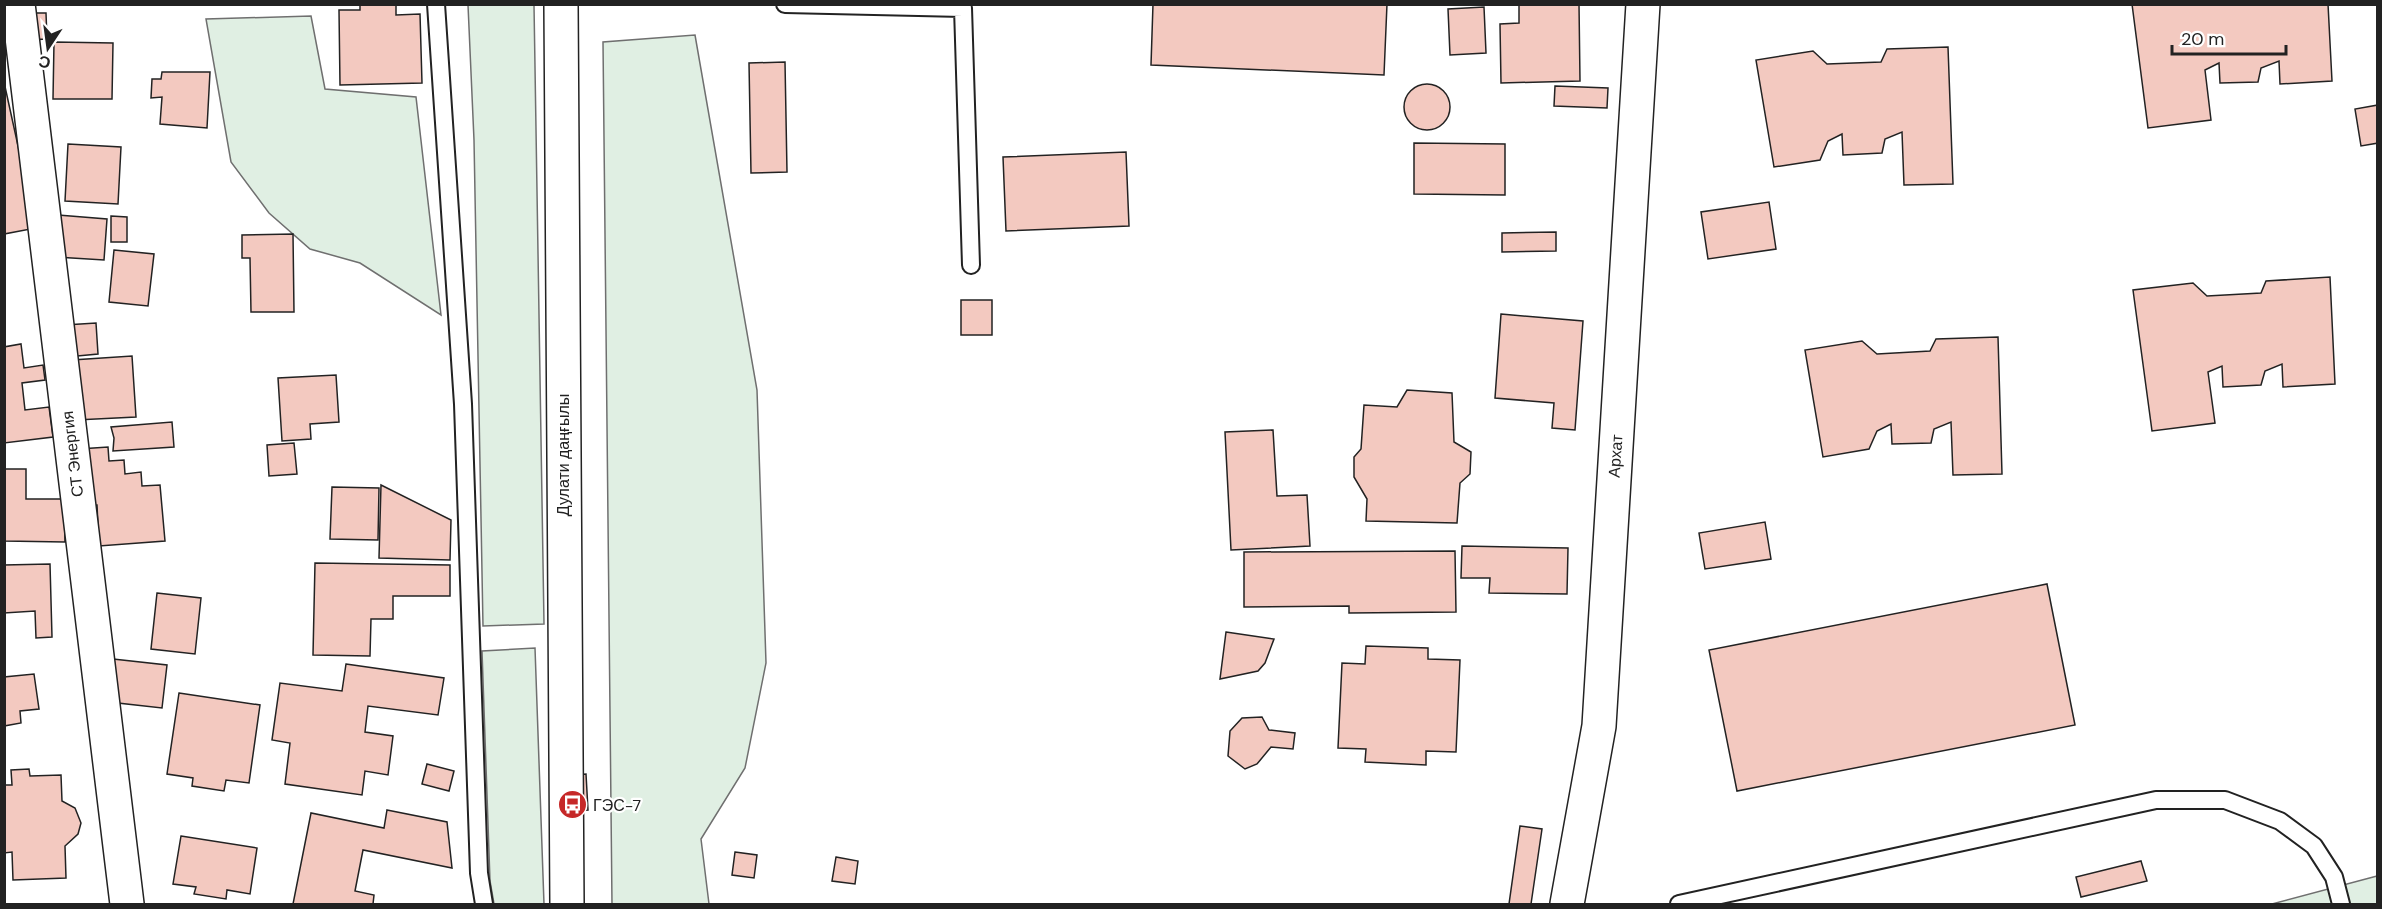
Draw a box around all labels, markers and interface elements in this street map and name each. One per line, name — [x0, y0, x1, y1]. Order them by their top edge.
north arrow — [18, 18, 78, 78]
scale bar — [2172, 18, 2286, 56]
text: 20 m — [2181, 27, 2224, 51]
text: С — [36, 50, 53, 74]
street label: Дулати даңғылы — [553, 394, 574, 516]
street label: СТ Энергия — [57, 410, 88, 498]
street label: Архат — [1604, 433, 1628, 478]
bus stop icon: ГЭС-7 — [556, 789, 588, 821]
place label: ГЭС-7 — [593, 795, 641, 816]

